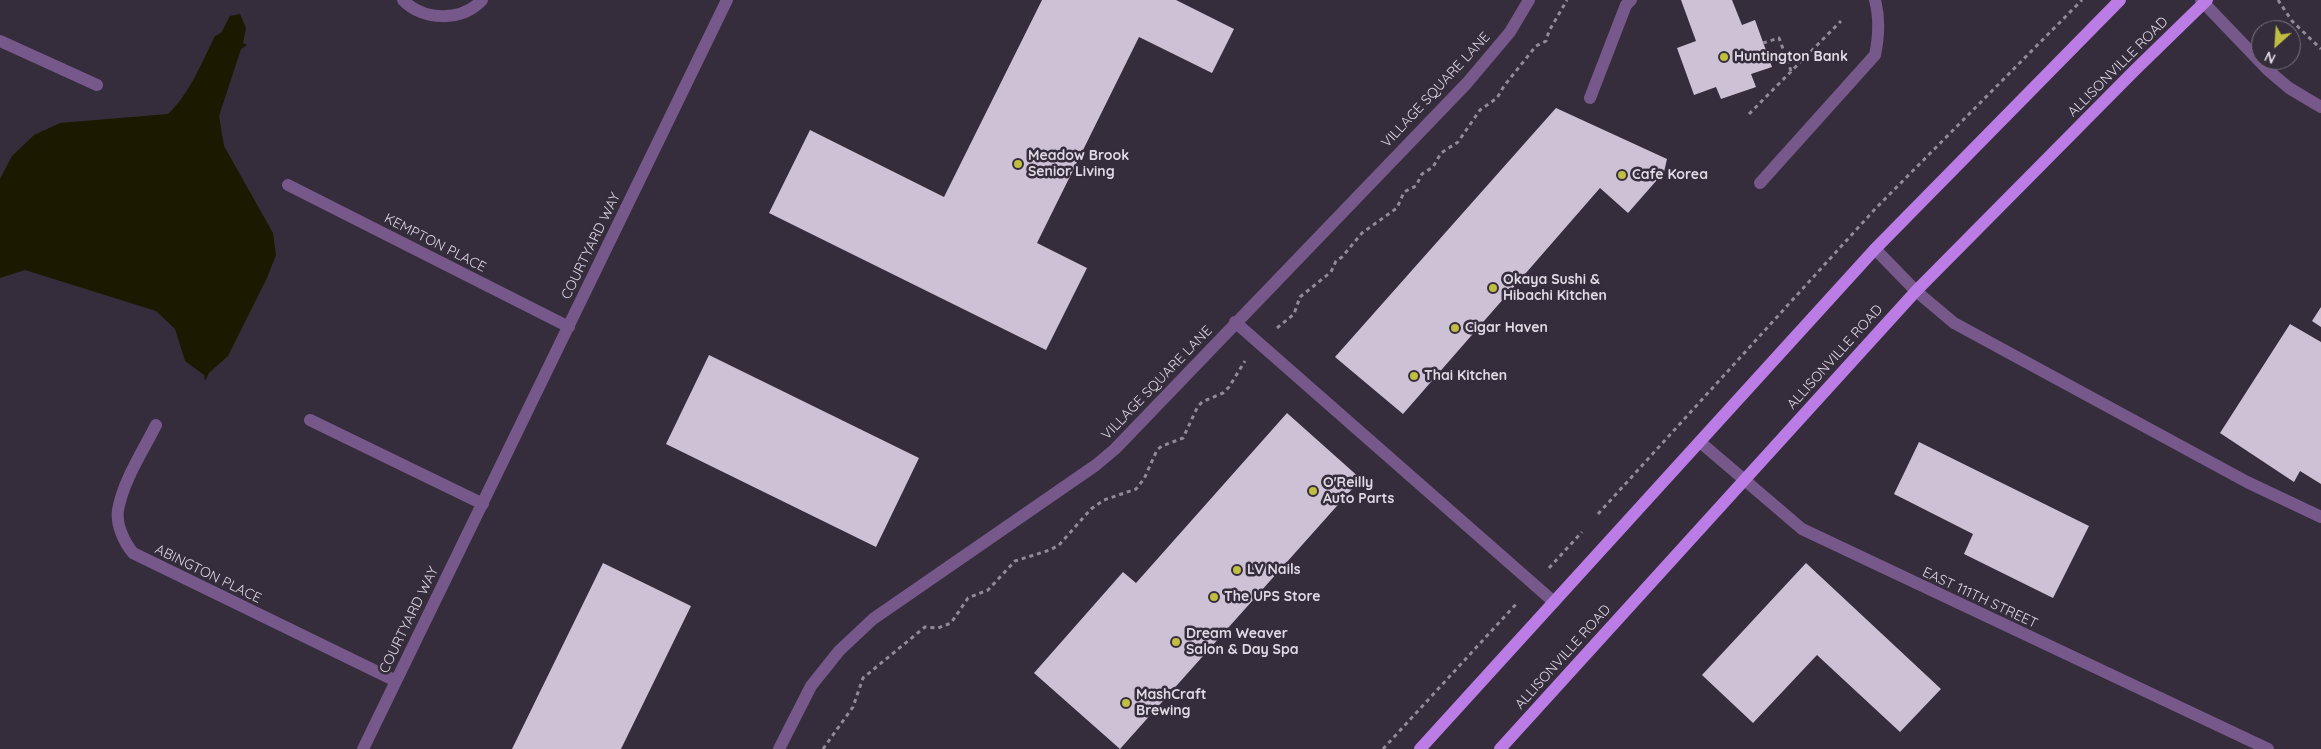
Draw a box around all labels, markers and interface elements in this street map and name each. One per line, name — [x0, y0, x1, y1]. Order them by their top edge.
street label: ALLISONVILLE ROAD — [2064, 13, 2172, 121]
north arrow — [2251, 20, 2301, 70]
street label: VILLAGE SQUARE LANE — [1378, 29, 1494, 151]
text: N — [2261, 47, 2278, 68]
place label: Huntington Bank — [1734, 49, 1848, 65]
marker: Huntington Bank — [1718, 51, 1730, 63]
place label: Meadow Brook Senior Living — [1028, 148, 1129, 180]
marker: Meadow Brook Senior Living — [1012, 158, 1024, 170]
place label: Cafe Korea — [1632, 167, 1708, 183]
marker: Cafe Korea — [1616, 169, 1628, 181]
street label: COURTYARD WAY — [558, 190, 624, 302]
street label: KEMPTON PLACE — [381, 210, 489, 276]
place label: Okaya Sushi & Hibachi Kitchen — [1503, 272, 1607, 304]
marker: Okaya Sushi & Hibachi Kitchen — [1487, 282, 1499, 294]
street label: ALLISONVILLE ROAD — [1784, 301, 1886, 413]
place label: Cigar Haven — [1465, 320, 1548, 336]
marker: Cigar Haven — [1449, 322, 1461, 334]
street label: VILLAGE SQUARE LANE — [1098, 323, 1216, 443]
place label: Thai Kitchen — [1424, 368, 1507, 384]
marker: Thai Kitchen — [1408, 370, 1420, 382]
place label: O'Reilly Auto Parts — [1323, 475, 1394, 508]
marker: O'Reilly Auto Parts — [1307, 485, 1319, 497]
street label: ABINGTON PLACE — [152, 541, 264, 607]
place label: LV Nails — [1247, 562, 1300, 578]
street label: COURTYARD WAY — [376, 564, 442, 676]
marker: LV Nails — [1231, 564, 1243, 576]
street label: EAST 111TH STREET — [1920, 564, 2040, 632]
place label: The UPS Store — [1224, 589, 1321, 605]
marker: The UPS Store — [1208, 591, 1220, 603]
street label: ALLISONVILLE ROAD — [1512, 601, 1614, 713]
place label: Dream Weaver Salon & Day Spa — [1186, 626, 1299, 658]
marker: Dream Weaver Salon & Day Spa — [1170, 636, 1182, 648]
place label: MashCraft Brewing — [1136, 687, 1207, 720]
marker: MashCraft Brewing — [1120, 697, 1132, 709]

